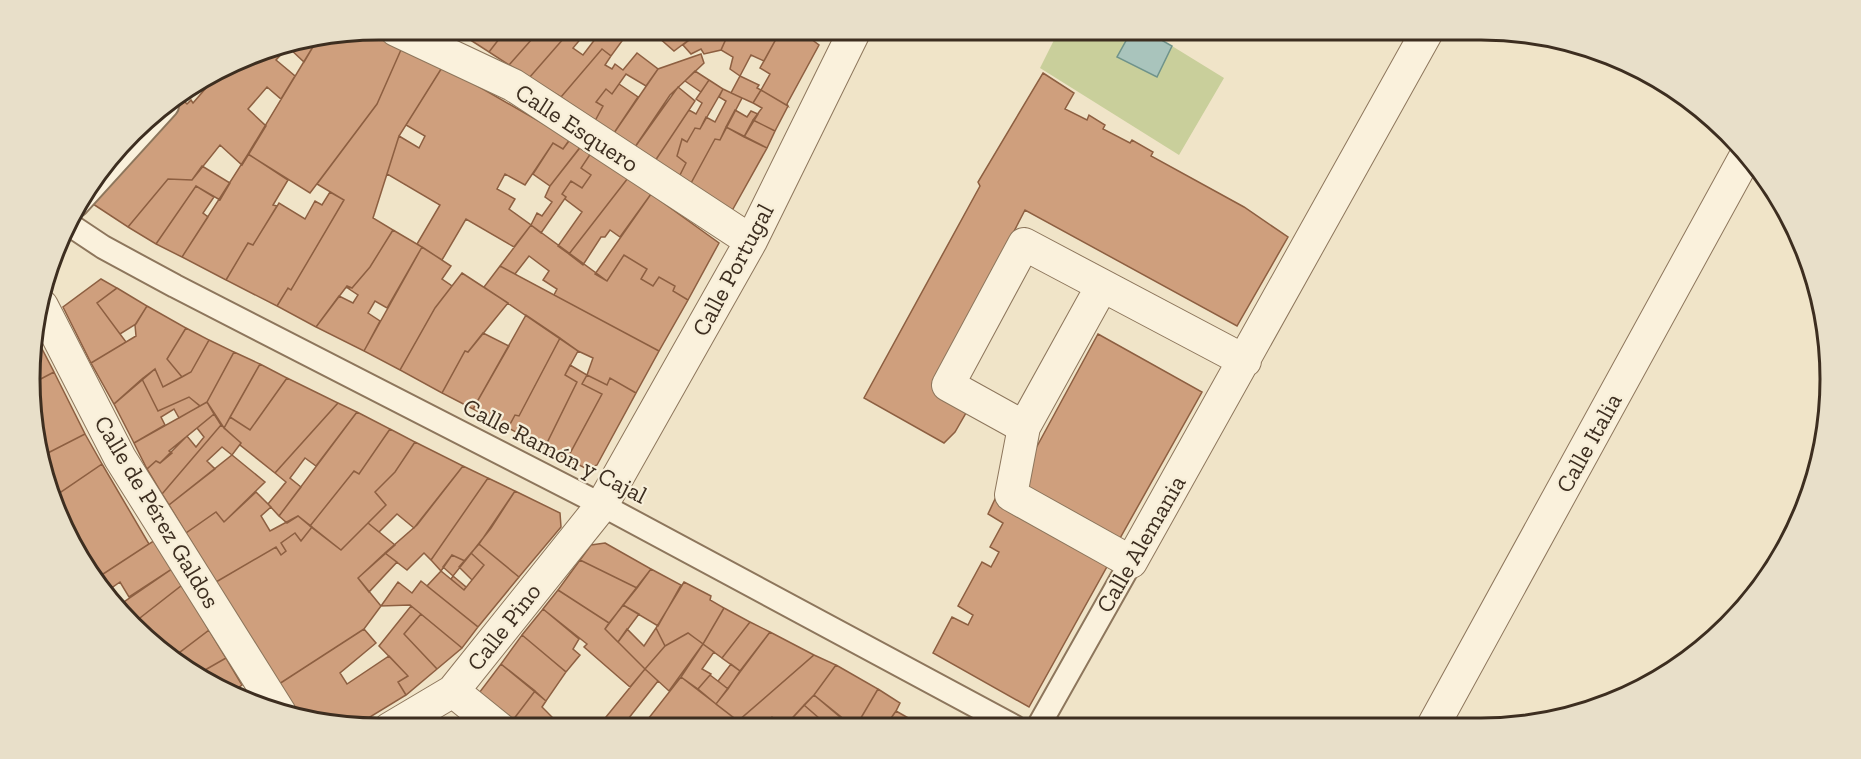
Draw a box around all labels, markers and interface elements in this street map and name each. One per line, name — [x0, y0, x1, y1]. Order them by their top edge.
street label: Calle Esquero — [510, 77, 644, 178]
street label: Calle Portugal — [686, 199, 780, 341]
street label: Calle Italia — [1549, 388, 1628, 498]
street label: Calle Ramón y Cajal — [458, 392, 652, 510]
street label: Calle de Pérez Galdos — [88, 410, 226, 613]
street label: Calle Alemania — [1090, 470, 1192, 617]
street label: Calle Pino — [460, 577, 547, 676]

